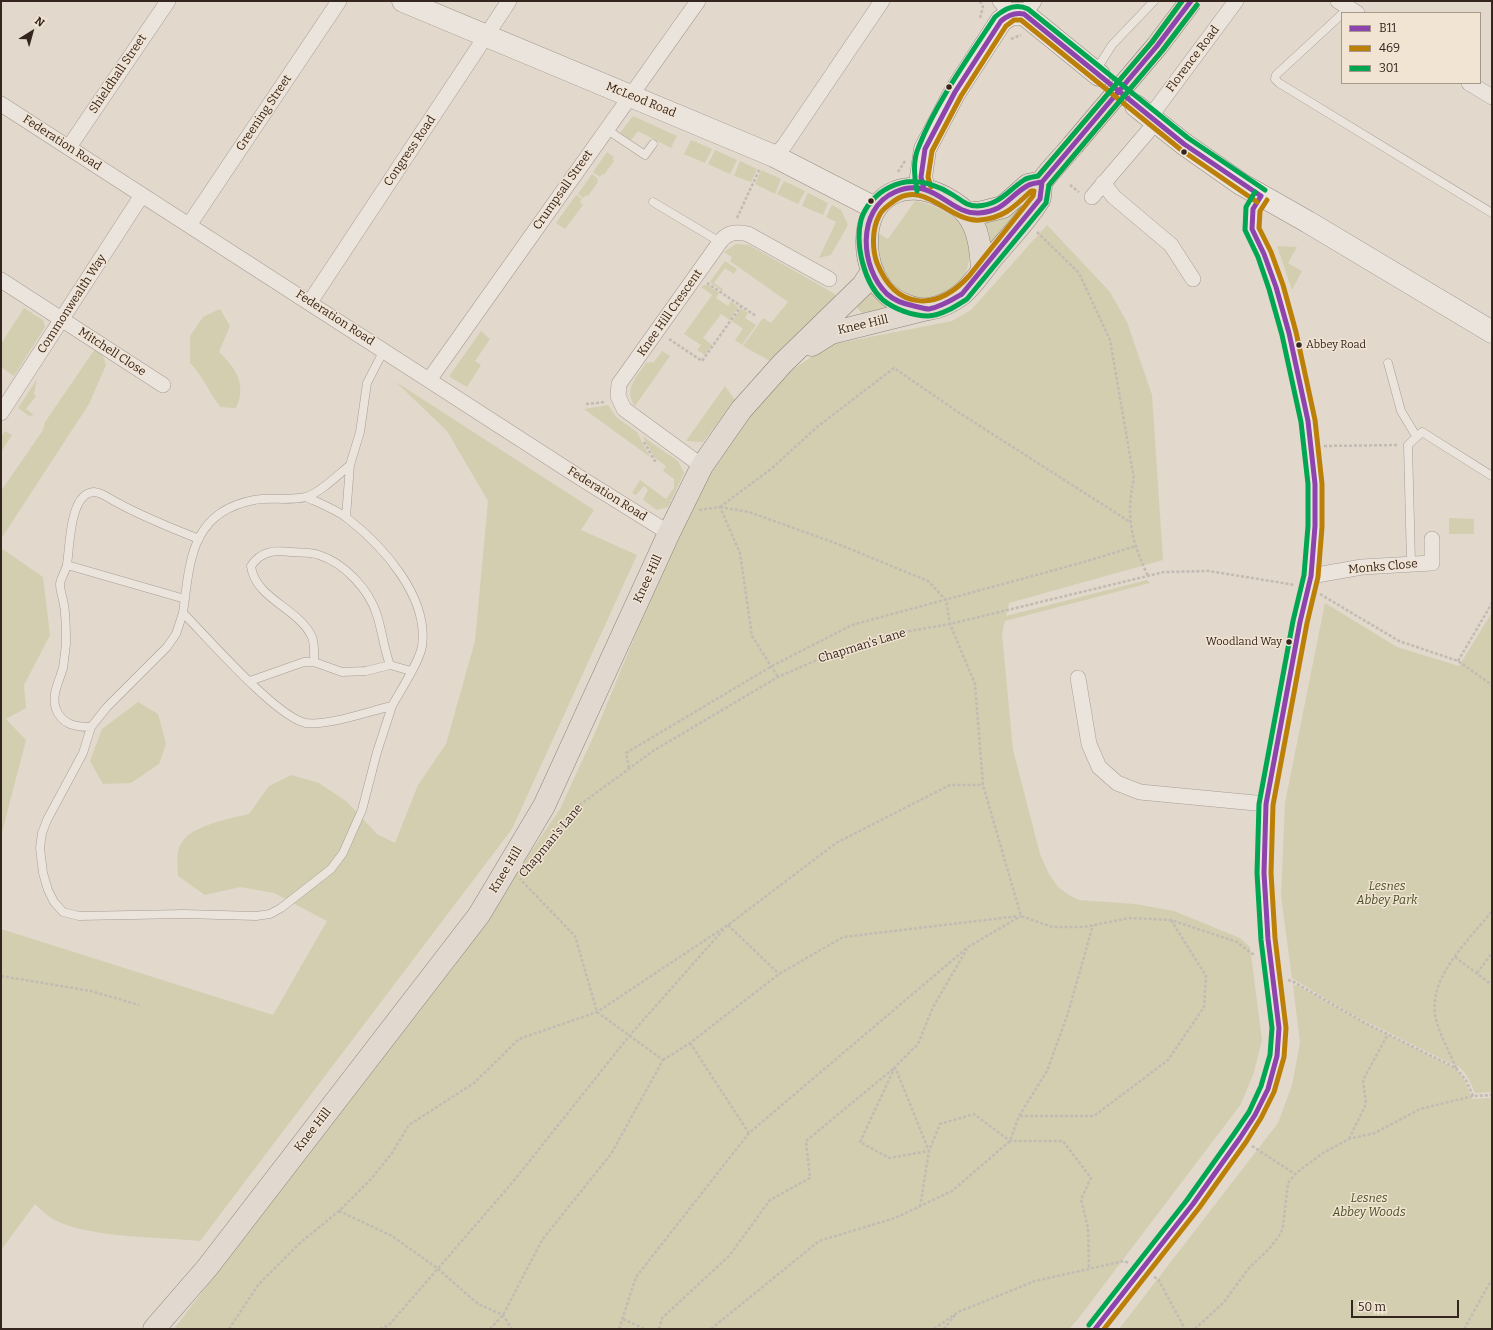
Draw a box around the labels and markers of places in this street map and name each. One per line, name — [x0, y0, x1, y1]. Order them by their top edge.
unlabelled marker — [944, 82, 954, 92]
unlabelled marker — [1179, 147, 1189, 157]
unlabelled marker — [866, 196, 876, 206]
place label: Abbey Road — [1306, 338, 1366, 352]
marker: Abbey Road — [1294, 340, 1304, 350]
place label: Woodland Way — [1206, 635, 1282, 649]
marker: Woodland Way — [1284, 637, 1294, 647]

